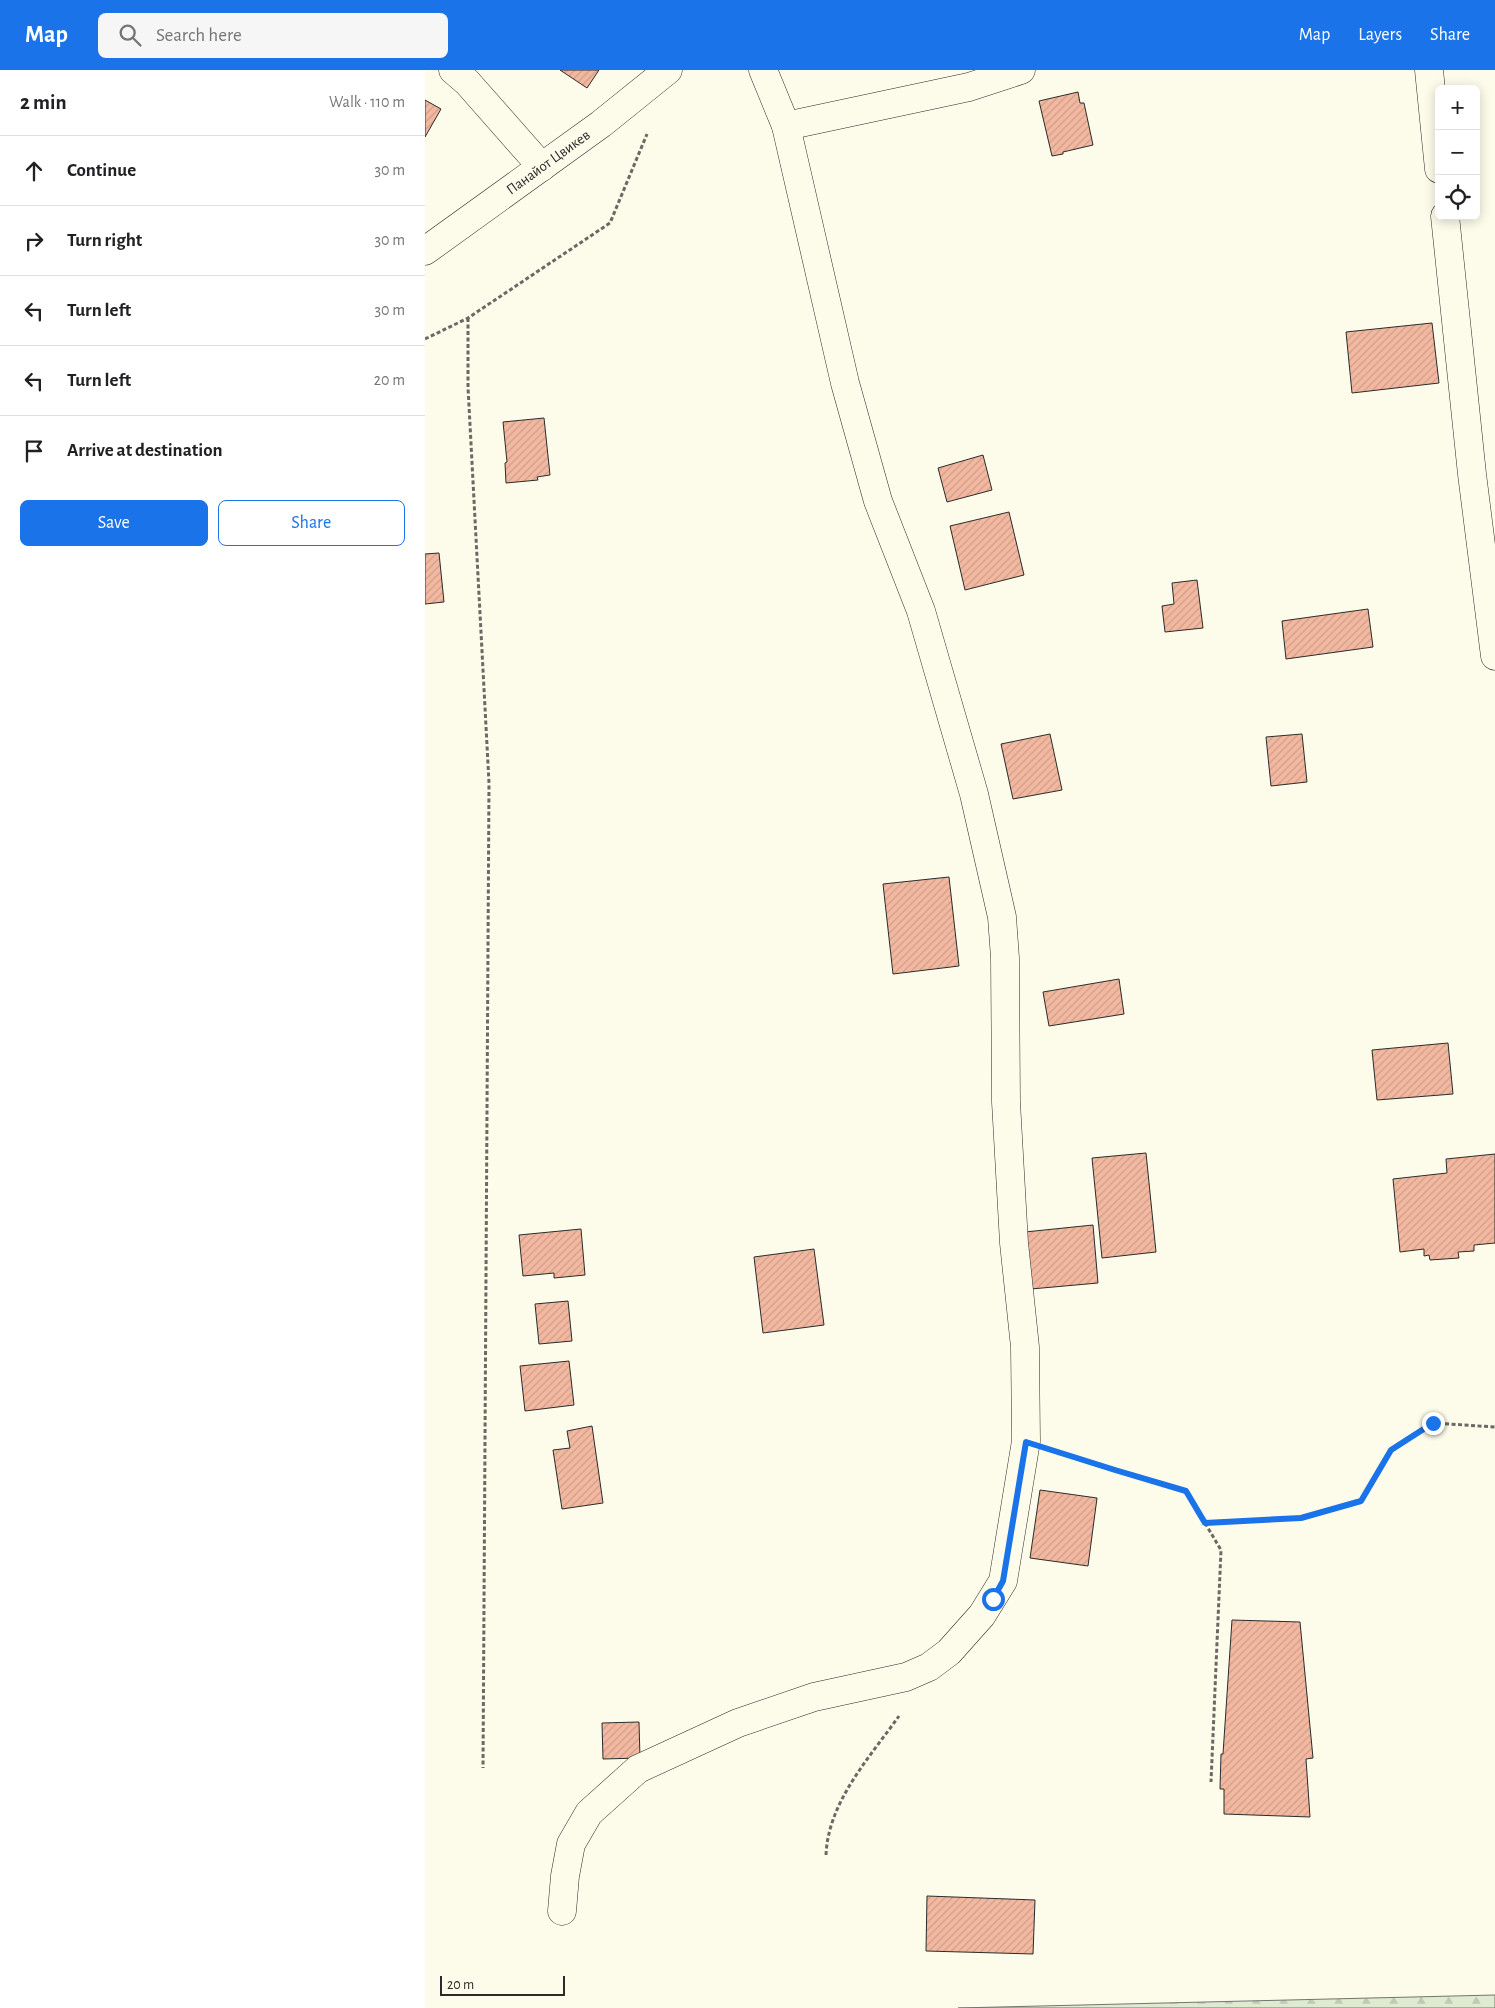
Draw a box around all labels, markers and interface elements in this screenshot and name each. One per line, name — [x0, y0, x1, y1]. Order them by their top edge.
search box — [98, 13, 448, 58]
icon: search — [116, 21, 144, 49]
text: Map — [25, 23, 68, 47]
text: Search here — [156, 26, 242, 45]
text: Map — [1299, 26, 1330, 44]
text: Layers — [1358, 26, 1402, 44]
text: Share — [1430, 26, 1470, 44]
map controls — [1435, 85, 1480, 220]
button: + — [1435, 85, 1480, 130]
text: 2 min — [20, 92, 67, 113]
text: Walk · 110 m — [329, 94, 405, 110]
street label: Панайот Цвикев — [504, 127, 593, 198]
button: − — [1435, 130, 1480, 175]
icon: ahead — [20, 157, 48, 185]
text: Continue — [67, 161, 136, 180]
text: 30 m — [375, 162, 405, 178]
button: locate — [1435, 175, 1480, 220]
icon: right — [20, 227, 48, 255]
text: Turn right — [67, 231, 142, 250]
text: 30 m — [375, 232, 405, 248]
icon: left — [20, 297, 48, 325]
text: Turn left — [67, 301, 131, 320]
text: 30 m — [375, 302, 405, 318]
icon: left — [20, 367, 48, 395]
text: Turn left — [67, 371, 131, 390]
text: 20 m — [374, 372, 405, 388]
icon: arrive — [20, 437, 48, 465]
text: Arrive at destination — [67, 441, 223, 460]
button: Save — [20, 500, 208, 546]
button: Share — [218, 500, 405, 546]
route end — [1422, 1412, 1445, 1435]
route start — [982, 1588, 1005, 1611]
scale bar — [440, 1973, 565, 1996]
text: 20 m — [447, 1978, 474, 1992]

